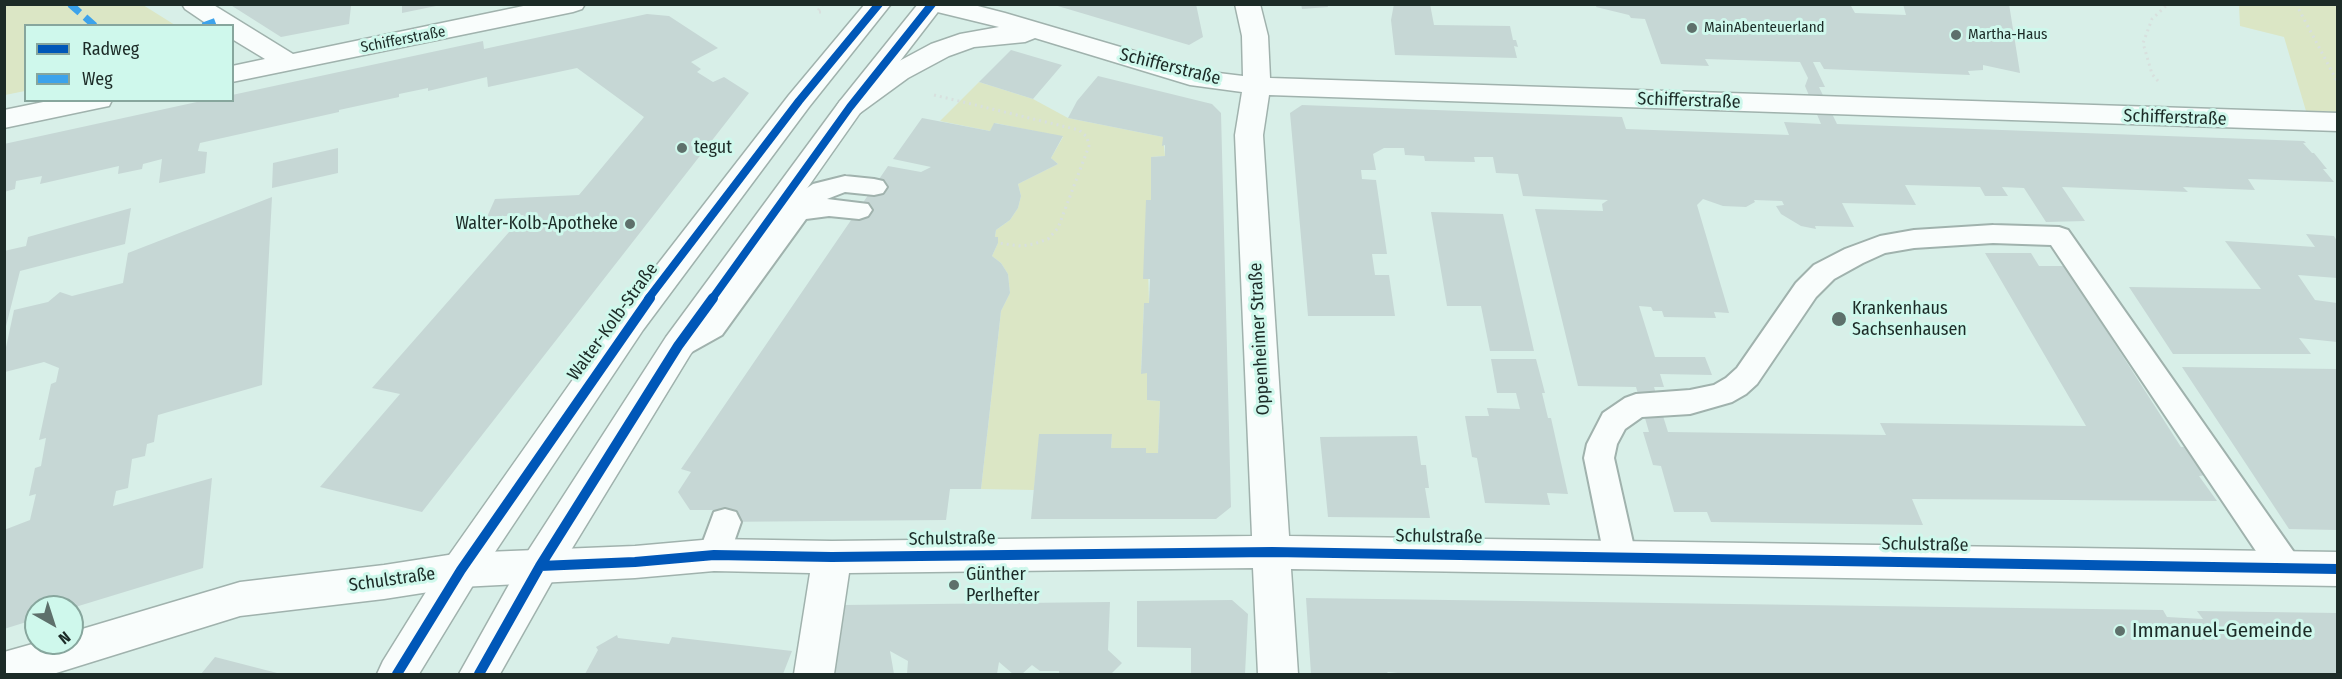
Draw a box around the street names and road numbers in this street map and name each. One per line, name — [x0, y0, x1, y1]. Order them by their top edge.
street label: Schifferstraße — [359, 23, 447, 57]
street label: Schifferstraße — [1117, 44, 1223, 90]
street label: Schifferstraße — [1637, 88, 1741, 114]
street label: Schifferstraße — [2123, 105, 2227, 131]
street label: Walter-Kolb-Straße — [563, 259, 663, 385]
street label: Oppenheimer Straße — [1245, 262, 1275, 416]
street label: Schulstraße — [1395, 525, 1483, 549]
street label: Schulstraße — [908, 527, 996, 551]
street label: Schulstraße — [1881, 533, 1969, 557]
street label: Schulstraße — [347, 563, 437, 597]

